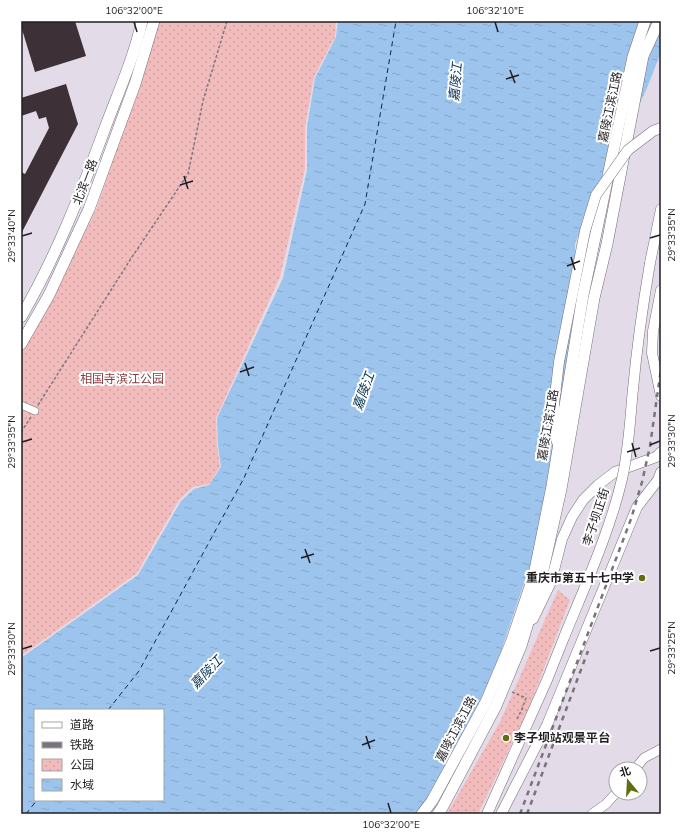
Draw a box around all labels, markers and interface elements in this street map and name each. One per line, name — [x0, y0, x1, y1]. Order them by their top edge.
text: 106°32'00"E — [105, 4, 163, 17]
text: 106°32'10"E — [466, 4, 524, 17]
water label: 嘉陵江 — [445, 60, 465, 102]
street label: 嘉陵江滨江路 — [595, 70, 624, 144]
street label: 北滨一路 — [69, 157, 100, 207]
text: 29°33'35"N — [665, 208, 678, 262]
text: 29°33'40"N — [5, 209, 18, 263]
water label: 嘉陵江 — [349, 368, 378, 412]
park label: 相国寺滨江公园 — [80, 371, 164, 386]
street label: 嘉陵江滨江路 — [534, 388, 561, 462]
text: 29°33'30"N — [665, 414, 678, 468]
text: 29°33'35"N — [5, 415, 18, 469]
street label: 李子坝正街 — [579, 486, 612, 548]
place label: 重庆市第五十七中学 — [526, 570, 634, 585]
marker: 重庆市第五十七中学 — [637, 573, 647, 583]
text: 29°33'25"N — [665, 621, 678, 675]
text: 29°33'30"N — [5, 622, 18, 676]
water label: 嘉陵江 — [187, 651, 227, 692]
street label: 嘉陵江滨江路 — [432, 693, 479, 764]
legend — [34, 709, 164, 801]
text: 道路 — [70, 717, 94, 732]
place label: 李子坝站观景平台 — [514, 730, 610, 745]
marker: 李子坝站观景平台 — [501, 733, 511, 743]
text: 铁路 — [70, 737, 94, 752]
text: 公园 — [70, 757, 94, 772]
north arrow — [608, 761, 648, 801]
text: 北 — [618, 763, 632, 780]
text: 水域 — [70, 777, 94, 792]
text: 106°32'00"E — [362, 818, 420, 831]

